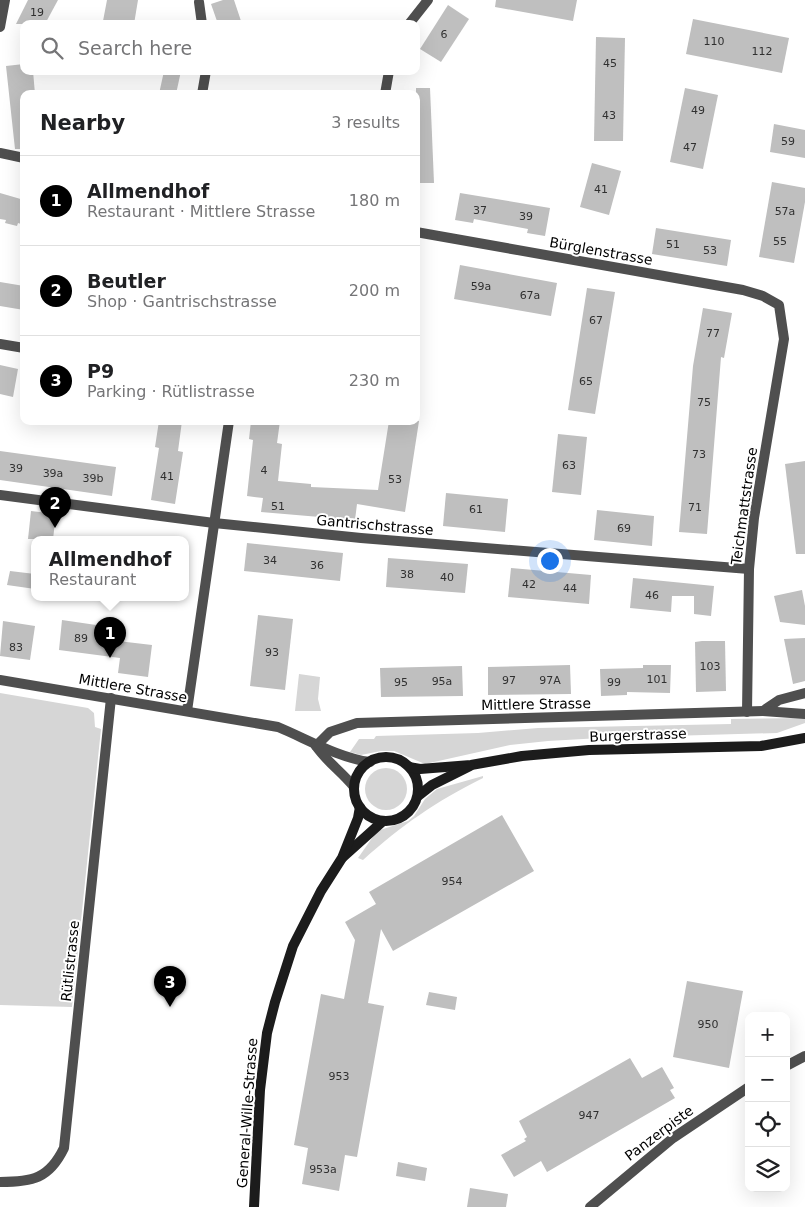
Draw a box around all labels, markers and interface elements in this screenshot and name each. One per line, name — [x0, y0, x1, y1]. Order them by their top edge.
house number: 19 — [30, 6, 44, 19]
search box — [20, 20, 420, 75]
house number: 6 — [441, 28, 448, 41]
icon: search — [38, 34, 66, 62]
house number: 110 — [704, 35, 725, 48]
text: Search here — [78, 37, 192, 59]
house number: 112 — [752, 45, 773, 58]
house number: 45 — [603, 57, 617, 70]
house number: 49 — [691, 104, 705, 117]
house number: 43 — [602, 109, 616, 122]
text: Nearby — [40, 111, 125, 135]
text: 3 results — [331, 113, 400, 132]
house number: 59 — [781, 135, 795, 148]
house number: 47 — [683, 141, 697, 154]
text: Allmendhof — [87, 180, 209, 202]
house number: 41 — [594, 183, 608, 196]
text: 1 — [50, 191, 62, 210]
text: 180 m — [349, 191, 400, 210]
text: Restaurant · Mittlere Strasse — [87, 202, 315, 221]
house number: 37 — [473, 204, 487, 217]
house number: 57a — [775, 205, 795, 218]
house number: 39 — [519, 210, 533, 223]
street label: Bürglenstrasse — [548, 234, 654, 268]
house number: 55 — [773, 235, 787, 248]
house number: 51 — [666, 238, 680, 251]
house number: 53 — [703, 244, 717, 257]
text: Beutler — [87, 270, 166, 292]
house number: 59a — [471, 280, 491, 293]
text: 2 — [50, 281, 62, 300]
text: 200 m — [349, 281, 400, 300]
house number: 67a — [520, 289, 540, 302]
text: Shop · Gantrischstrasse — [87, 292, 277, 311]
house number: 67 — [589, 314, 603, 327]
house number: 77 — [706, 327, 720, 340]
text: P9 — [87, 360, 114, 382]
text: 3 — [50, 371, 62, 390]
text: 230 m — [349, 371, 400, 390]
house number: 65 — [579, 375, 593, 388]
text: Parking · Rütlistrasse — [87, 382, 255, 401]
house number: 75 — [697, 396, 711, 409]
street label: Teichmattstrasse — [728, 446, 760, 567]
house number: 73 — [692, 448, 706, 461]
house number: 63 — [562, 459, 576, 472]
house number: 39 — [9, 462, 23, 475]
house number: 4 — [261, 464, 268, 477]
house number: 39a — [43, 467, 63, 480]
house number: 41 — [160, 470, 174, 483]
house number: 39b — [83, 472, 104, 485]
house number: 53 — [388, 473, 402, 486]
pin: 2 — [39, 487, 71, 528]
house number: 51 — [271, 500, 285, 513]
house number: 71 — [688, 501, 702, 514]
house number: 61 — [469, 503, 483, 516]
street label: Gantrischstrasse — [316, 512, 434, 538]
house number: 69 — [617, 522, 631, 535]
popup — [31, 536, 189, 601]
text: Allmendhof — [49, 548, 171, 570]
your location — [537, 548, 563, 574]
house number: 34 — [263, 554, 277, 567]
house number: 36 — [310, 559, 324, 572]
house number: 38 — [400, 568, 414, 581]
text: Restaurant — [49, 570, 136, 589]
house number: 40 — [440, 571, 454, 584]
house number: 42 — [522, 578, 536, 591]
house number: 44 — [563, 582, 577, 595]
house number: 46 — [645, 589, 659, 602]
pin: 1 — [94, 617, 126, 658]
house number: 89 — [74, 632, 88, 645]
house number: 83 — [9, 641, 23, 654]
house number: 93 — [265, 646, 279, 659]
house number: 103 — [700, 660, 721, 673]
street label: Mittlere Strasse — [78, 671, 188, 705]
house number: 101 — [647, 673, 668, 686]
house number: 97 — [502, 674, 516, 687]
house number: 97A — [539, 674, 561, 687]
house number: 95a — [432, 675, 452, 688]
house number: 95 — [394, 676, 408, 689]
house number: 99 — [607, 676, 621, 689]
street label: Mittlere Strasse — [481, 695, 591, 713]
street label: Burgerstrasse — [589, 725, 687, 745]
house number: 954 — [442, 875, 463, 888]
street label: Rütlistrasse — [58, 920, 82, 1002]
pin: 3 — [154, 966, 186, 1007]
map controls — [745, 1012, 790, 1192]
button: + — [745, 1012, 790, 1057]
house number: 950 — [698, 1018, 719, 1031]
street label: General-Wille-Strasse — [234, 1037, 260, 1189]
button: − — [745, 1057, 790, 1102]
house number: 953 — [329, 1070, 350, 1083]
street label: Panzerpiste — [622, 1102, 696, 1164]
button: locate — [745, 1102, 790, 1147]
house number: 947 — [579, 1109, 600, 1122]
button: layers — [745, 1147, 790, 1192]
house number: 953a — [309, 1163, 337, 1176]

